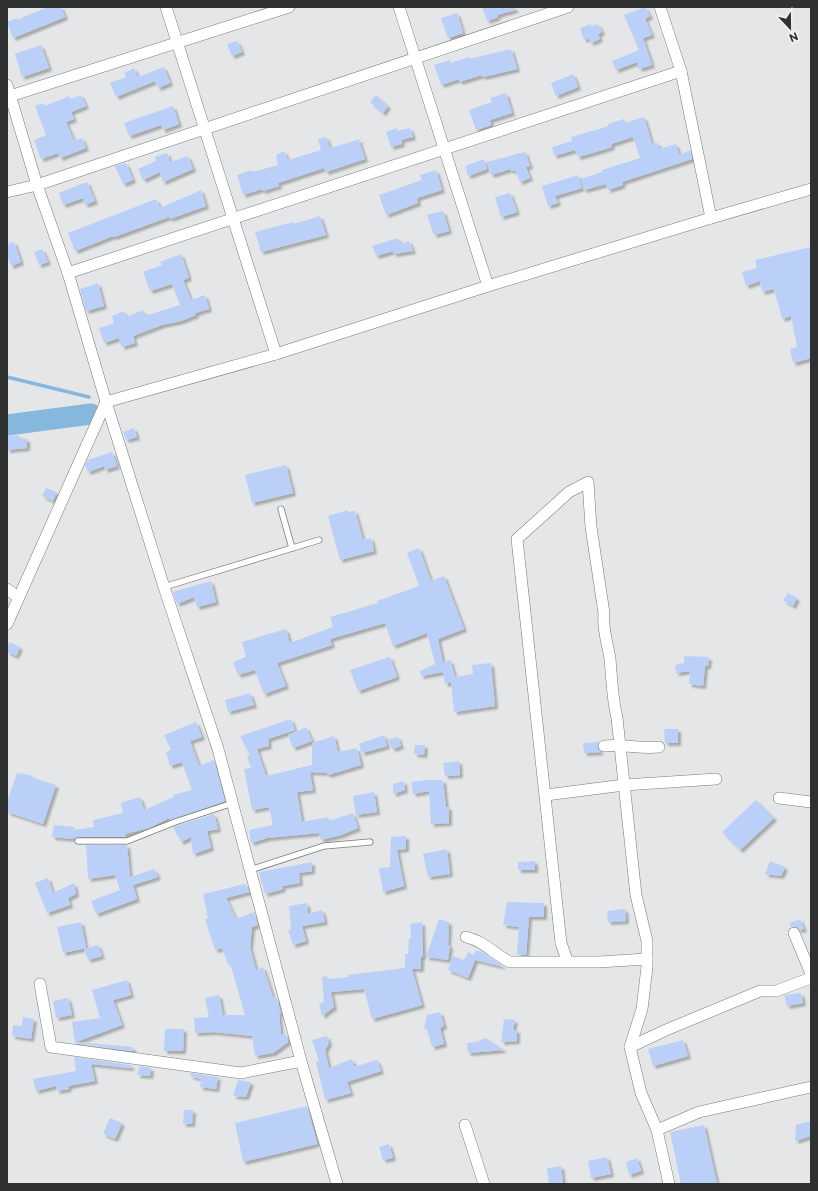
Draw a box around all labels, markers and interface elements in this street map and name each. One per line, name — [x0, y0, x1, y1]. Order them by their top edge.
north arrow — [770, 8, 810, 48]
text: N — [788, 30, 800, 45]

